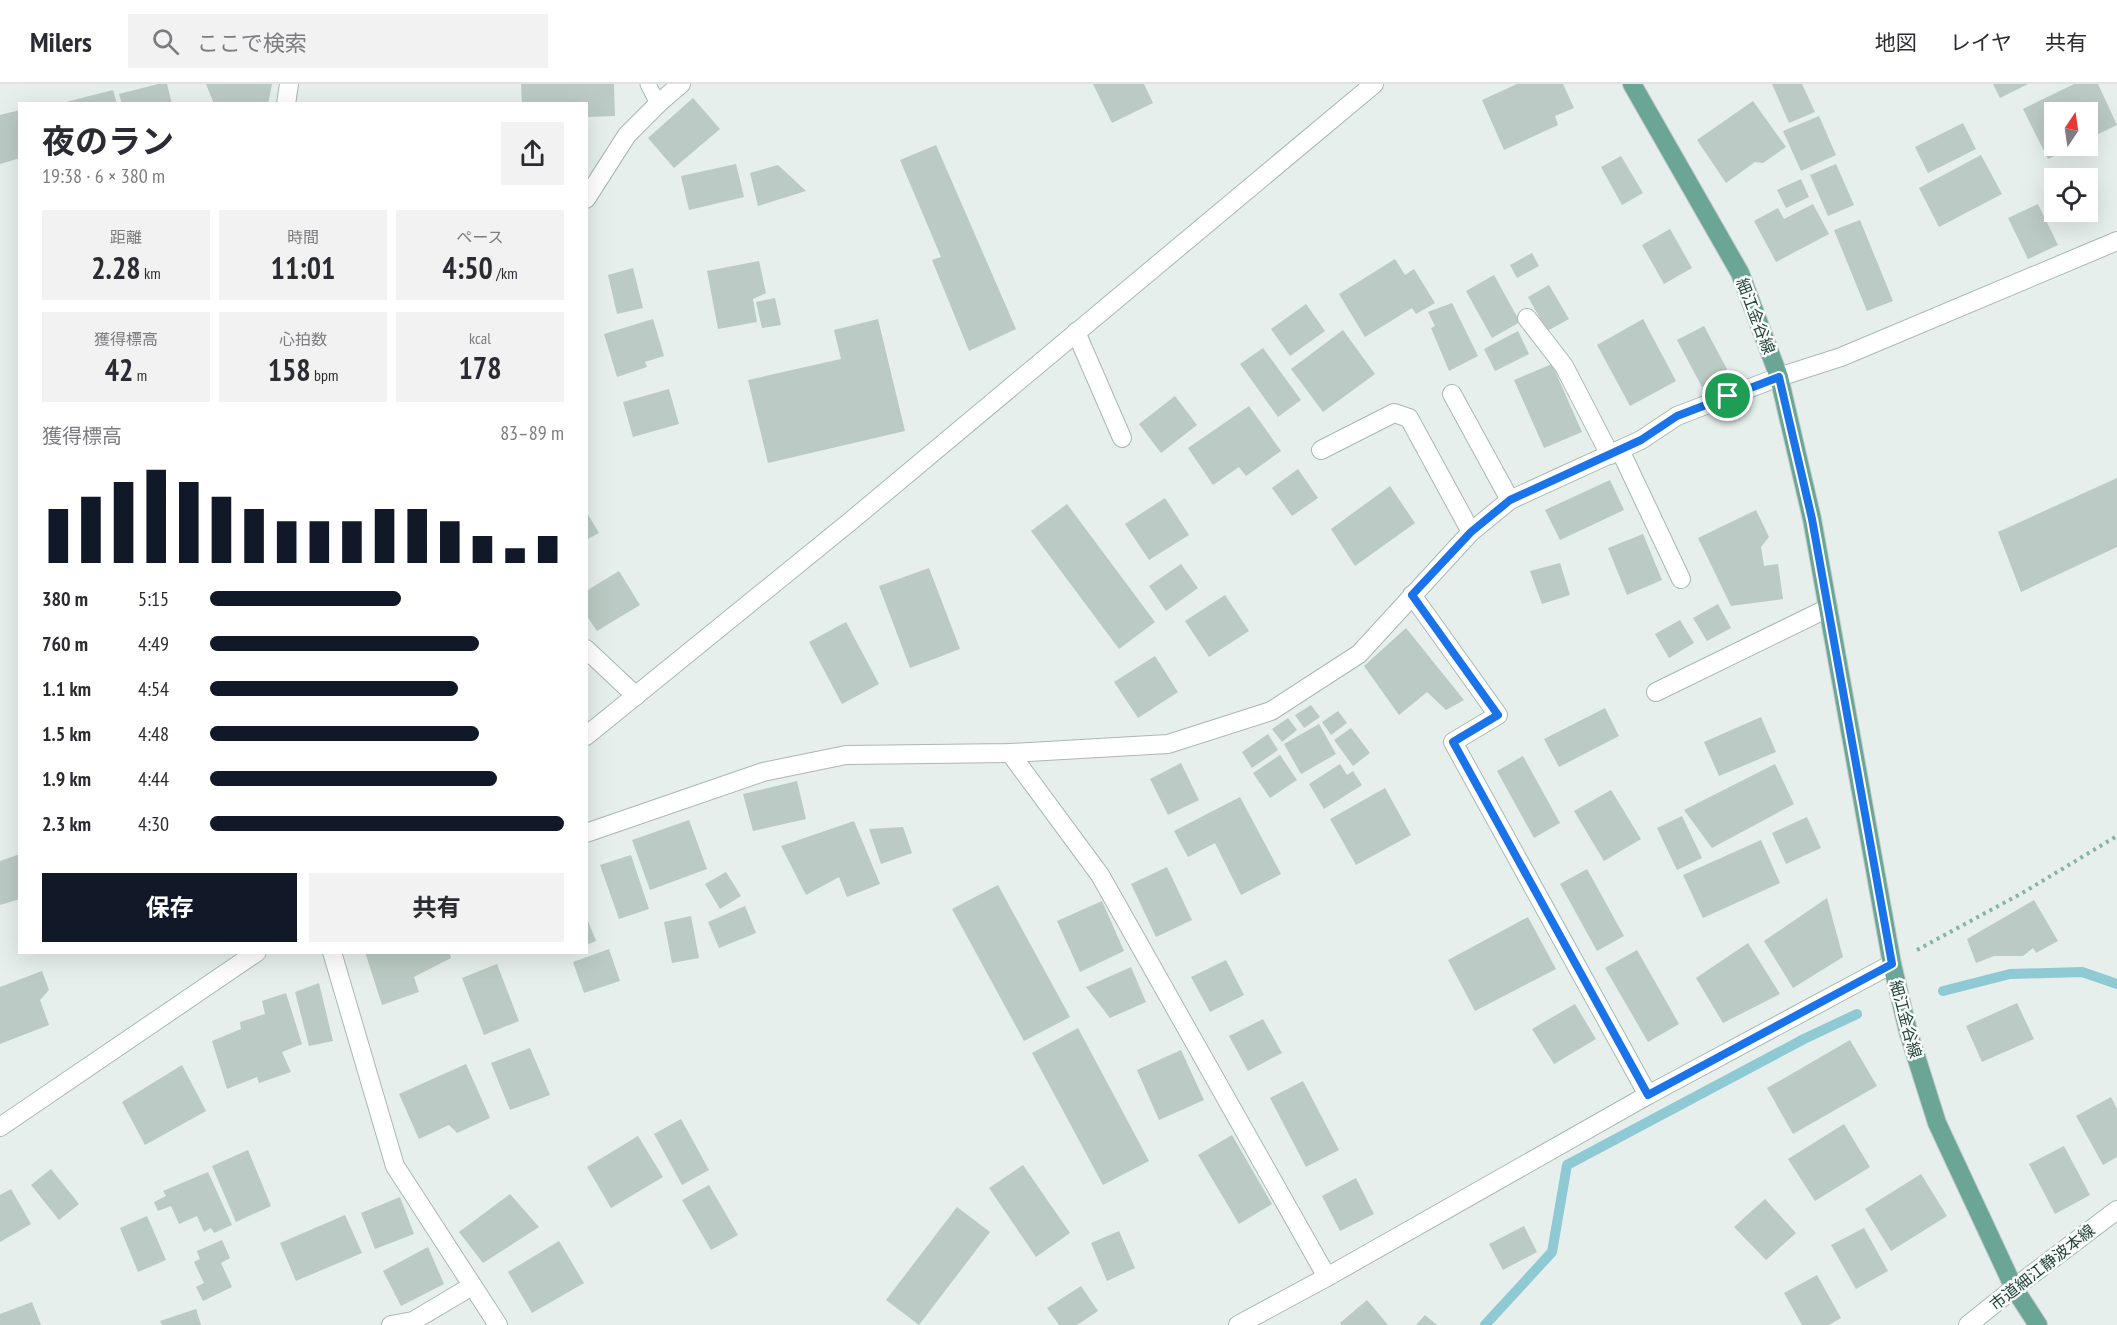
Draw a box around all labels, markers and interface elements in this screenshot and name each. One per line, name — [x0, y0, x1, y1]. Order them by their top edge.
search box — [128, 14, 548, 68]
text: Milers — [30, 23, 92, 60]
icon: search — [149, 25, 182, 58]
text: ここで検索 — [197, 29, 307, 57]
text: 地図 — [1875, 29, 1917, 56]
text: レイヤ — [1950, 29, 2012, 56]
text: 共有 — [2045, 29, 2087, 56]
north arrow — [2044, 102, 2098, 156]
map controls — [2044, 102, 2098, 222]
text: 夜のラン — [42, 119, 174, 162]
button: share — [501, 122, 564, 185]
text: 19:38 · 6 × 380 m — [42, 163, 165, 189]
button: locate — [2044, 168, 2098, 222]
text: 距離 — [110, 227, 142, 247]
text: 時間 — [287, 227, 319, 247]
text: ペース — [456, 227, 504, 247]
text: 2.28 — [91, 248, 141, 287]
text: 11:01 — [271, 248, 335, 287]
text: 4:50 — [442, 248, 493, 287]
text: km — [141, 263, 161, 283]
text: /km — [493, 263, 518, 283]
street label: 細江金谷線 — [1732, 275, 1780, 357]
text: kcal — [469, 328, 491, 348]
text: 獲得標高 — [94, 329, 158, 349]
text: 心拍数 — [279, 329, 327, 349]
text: 178 — [458, 348, 502, 387]
text: 42 — [105, 350, 133, 389]
text: 158 — [268, 350, 311, 389]
text: m — [133, 365, 147, 385]
text: bpm — [311, 365, 338, 385]
pin — [1702, 370, 1753, 421]
icon: arrive — [1711, 379, 1744, 412]
text: 83–89 m — [500, 420, 564, 446]
text: 獲得標高 — [42, 423, 122, 449]
text: 380 m — [42, 586, 88, 612]
text: 5:15 — [138, 586, 169, 612]
text: 760 m — [42, 631, 88, 657]
text: 4:49 — [138, 631, 169, 657]
text: 1.1 km — [42, 676, 91, 702]
text: 4:54 — [138, 676, 169, 702]
text: 1.5 km — [42, 721, 91, 747]
text: 4:48 — [138, 721, 169, 747]
text: 1.9 km — [42, 766, 91, 792]
text: 4:44 — [138, 766, 169, 792]
text: 2.3 km — [42, 811, 91, 837]
text: 4:30 — [138, 811, 169, 837]
button: 保存 — [42, 873, 297, 942]
button: 共有 — [309, 873, 564, 942]
street label: 細江金谷線 — [1886, 978, 1926, 1060]
street label: 市道細江静波本線 — [1985, 1220, 2099, 1314]

